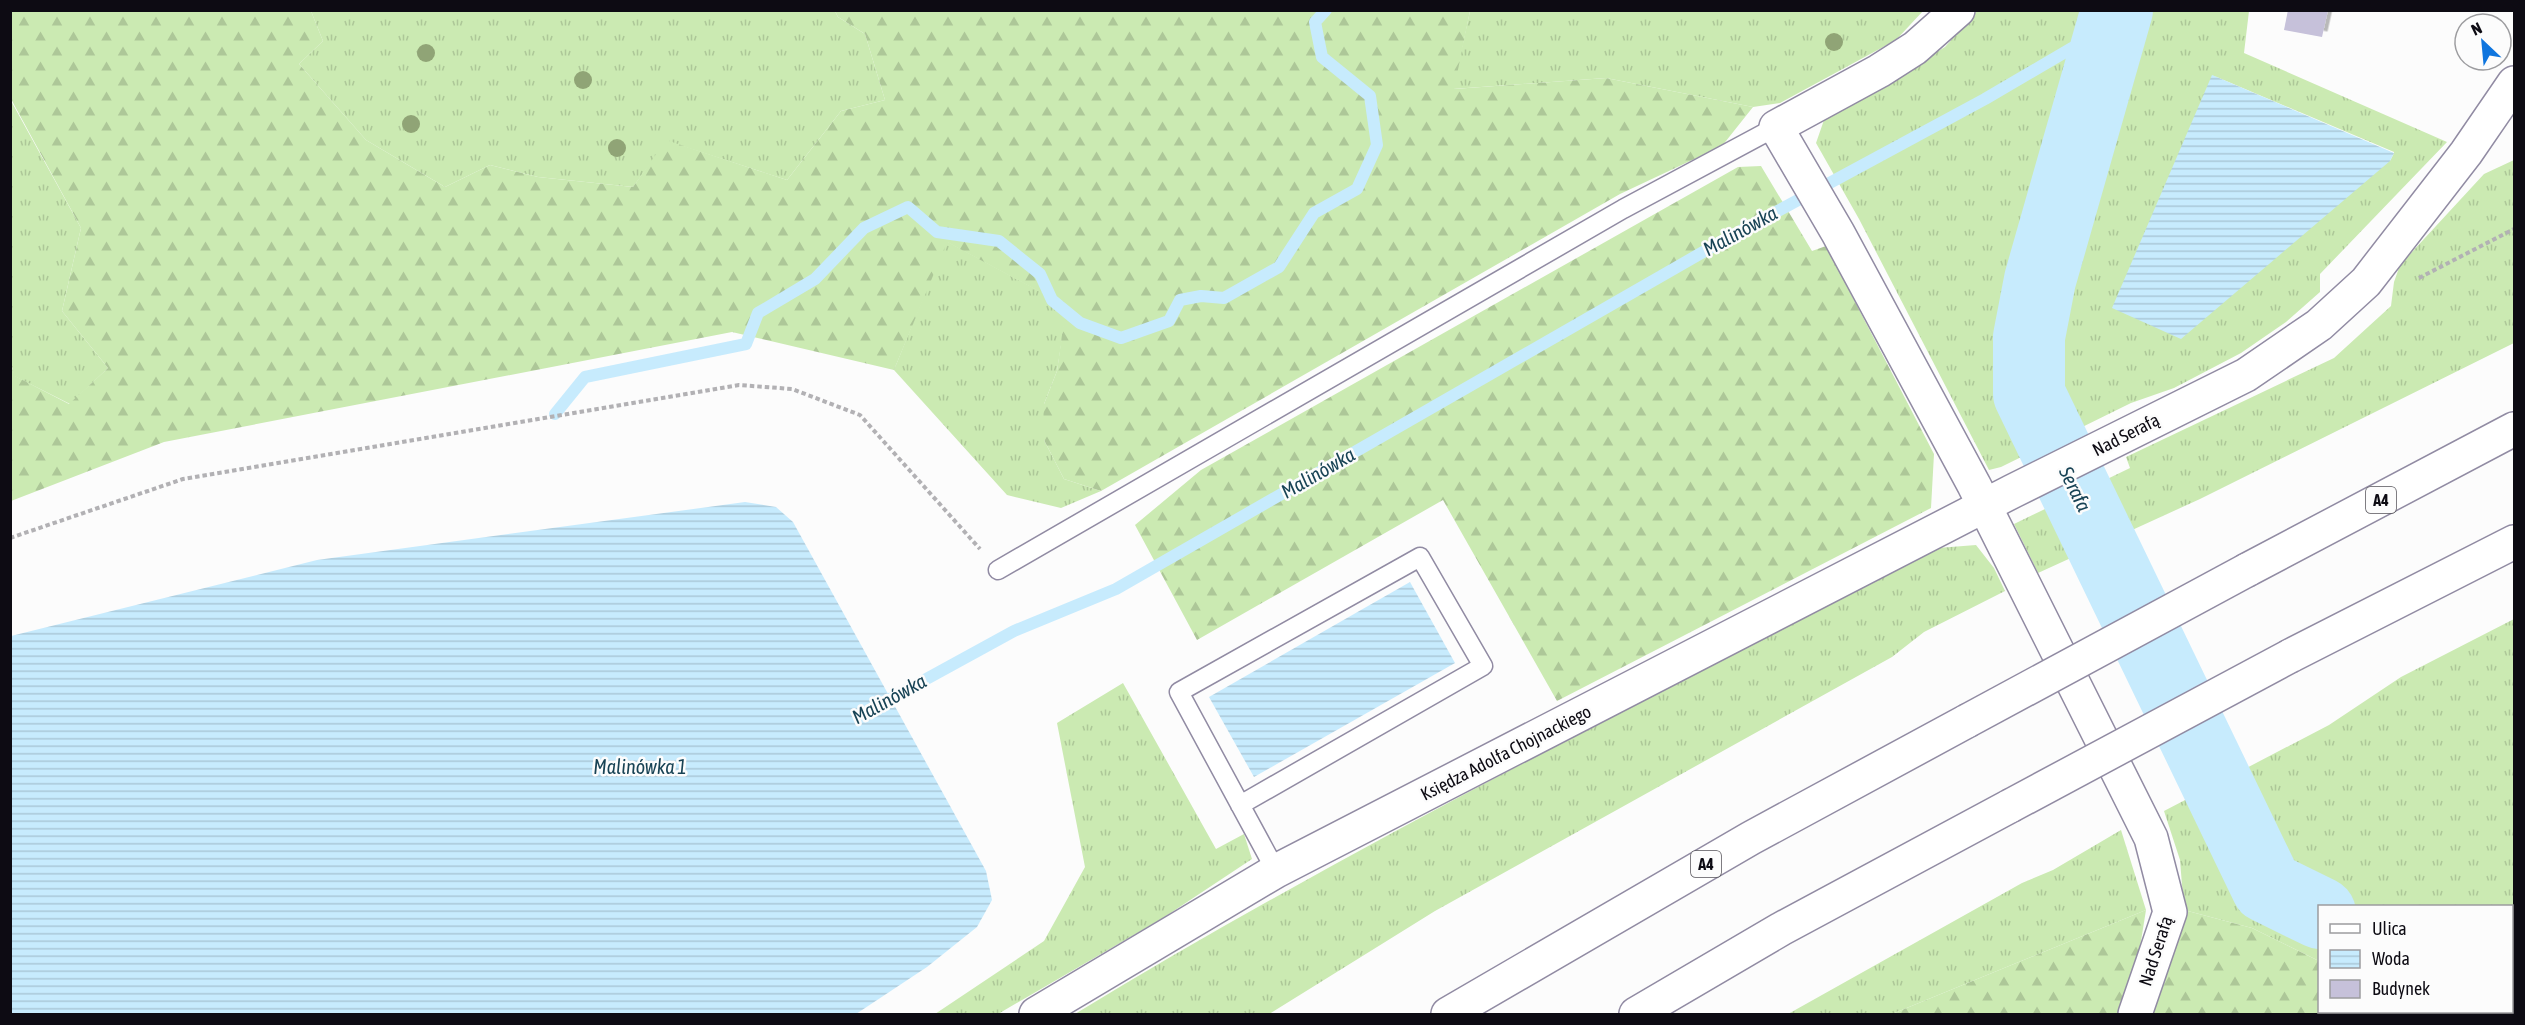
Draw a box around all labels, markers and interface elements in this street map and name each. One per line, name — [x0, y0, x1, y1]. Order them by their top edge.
north arrow — [2453, 12, 2513, 72]
text: N — [2468, 18, 2485, 39]
water label: Malinówka — [1699, 201, 1781, 260]
street label: Nad Serafą — [2089, 409, 2163, 460]
water label: Malinówka — [1277, 442, 1359, 503]
water label: Serafa — [2054, 462, 2096, 515]
road number: A4 — [2366, 487, 2396, 513]
water label: Malinówka — [848, 669, 930, 728]
street label: Księdza Adolfa Chojnackiego — [1417, 700, 1594, 805]
water label: Malinówka 1 — [593, 755, 687, 778]
road number: A4 — [1691, 851, 1721, 877]
legend — [2318, 905, 2513, 1013]
street label: Nad Serafą — [2134, 913, 2177, 989]
text: Ulica — [2372, 918, 2407, 939]
text: Woda — [2372, 948, 2410, 969]
text: Budynek — [2372, 978, 2430, 999]

